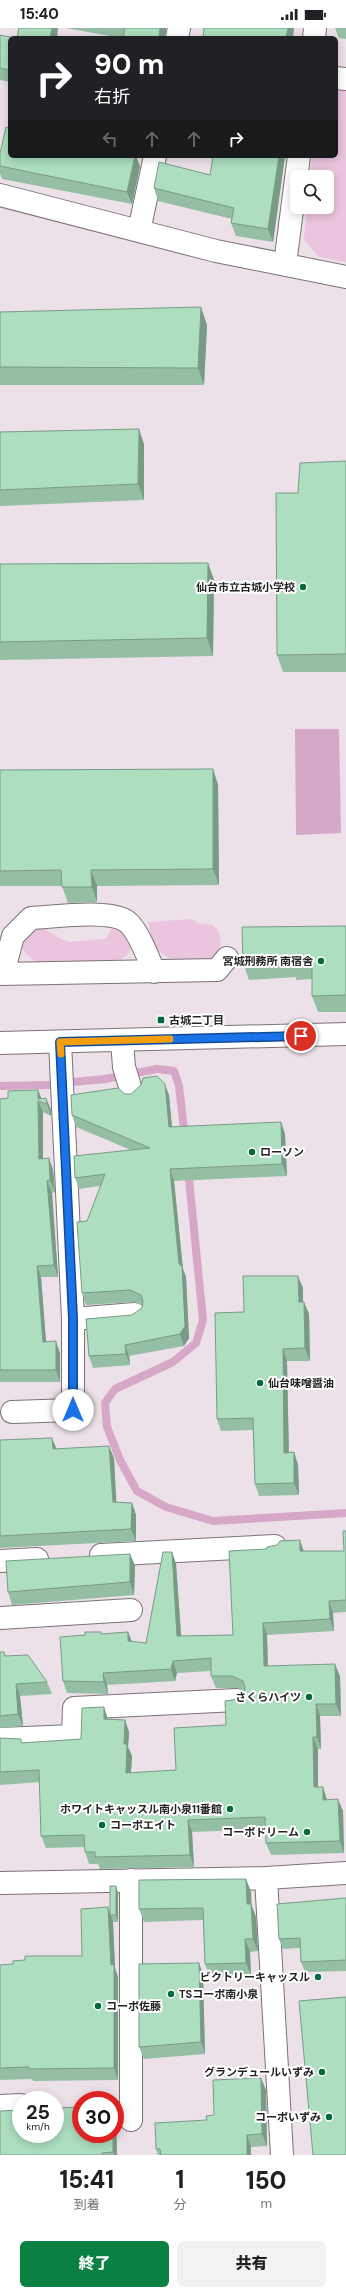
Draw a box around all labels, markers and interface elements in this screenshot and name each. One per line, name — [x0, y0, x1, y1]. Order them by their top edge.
text: 15:40 — [20, 4, 59, 24]
text: 90 m — [94, 46, 164, 83]
icon: right — [28, 52, 80, 104]
text: 右折 — [94, 85, 130, 109]
icon: left — [99, 128, 121, 150]
icon: ahead — [141, 128, 163, 150]
icon: ahead — [183, 128, 205, 150]
icon: right — [225, 128, 247, 150]
map controls — [290, 170, 334, 214]
button: search — [290, 170, 334, 214]
place label: 仙台市立古城小学校 — [196, 580, 295, 594]
marker: 仙台市立古城小学校 — [298, 582, 308, 592]
place label: 宮城刑務所 南宿舎 — [222, 954, 314, 968]
marker: 宮城刑務所 南宿舎 — [316, 956, 326, 966]
place label: 古城二丁目 — [169, 1013, 224, 1027]
marker: 古城二丁目 — [156, 1015, 166, 1025]
pin — [284, 1019, 318, 1053]
icon: arrive — [290, 1025, 312, 1047]
place label: ローソン — [260, 1145, 304, 1159]
marker: ローソン — [247, 1147, 257, 1157]
place label: 仙台味噌醤油 — [268, 1376, 334, 1390]
marker: 仙台味噌醤油 — [255, 1378, 265, 1388]
position arrow — [52, 1389, 94, 1431]
place label: さくらハイツ — [235, 1690, 301, 1704]
marker: さくらハイツ — [304, 1692, 314, 1702]
place label: ホワイトキャッスル南小泉11番館 — [60, 1802, 222, 1816]
marker: ホワイトキャッスル南小泉11番館 — [225, 1804, 235, 1814]
place label: コーポエイト — [110, 1818, 176, 1832]
marker: コーポエイト — [97, 1820, 107, 1830]
place label: コーポドリーム — [222, 1825, 299, 1839]
marker: コーポドリーム — [302, 1827, 312, 1837]
place label: ビクトリーキャッスル — [200, 1970, 310, 1984]
marker: ビクトリーキャッスル — [313, 1972, 323, 1982]
place label: TSコーポ南小泉 — [179, 1987, 258, 2001]
marker: TSコーポ南小泉 — [166, 1989, 176, 1999]
place label: コーポ佐藤 — [106, 1999, 161, 2013]
marker: コーポ佐藤 — [93, 2001, 103, 2011]
place label: グランデュールいずみ — [204, 2065, 314, 2079]
marker: グランデュールいずみ — [317, 2067, 327, 2077]
speed limit sign: 30 — [72, 2091, 124, 2143]
text: 25 — [26, 2099, 50, 2125]
place label: コーポいずみ — [255, 2110, 321, 2124]
marker: コーポいずみ — [324, 2112, 334, 2122]
text: km/h — [26, 2120, 50, 2133]
text: 15:41 — [59, 2164, 114, 2195]
text: 1 — [175, 2164, 184, 2195]
text: 150 — [246, 2165, 287, 2196]
text: m — [260, 2195, 272, 2212]
text: 到着 — [74, 2196, 100, 2213]
text: 分 — [173, 2196, 186, 2213]
button: 終了 — [20, 2241, 169, 2287]
button: 共有 — [177, 2241, 326, 2287]

